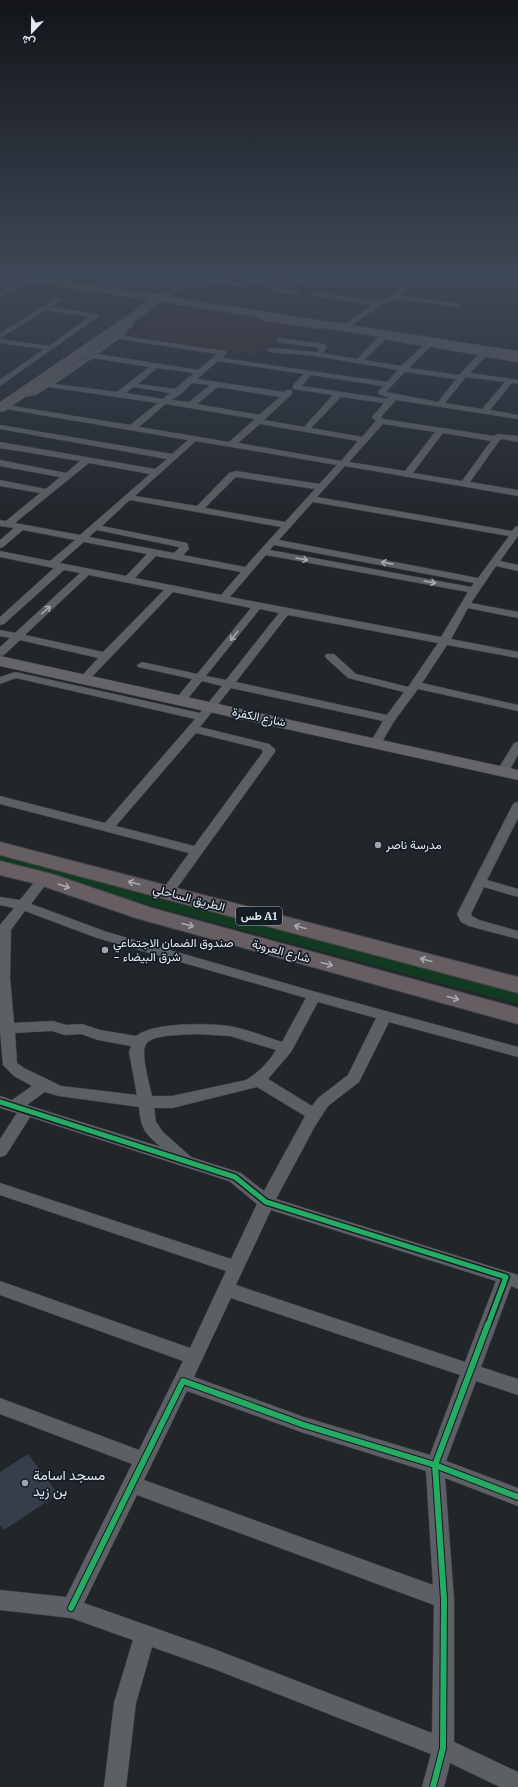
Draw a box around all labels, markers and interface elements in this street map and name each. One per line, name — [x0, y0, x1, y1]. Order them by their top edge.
north arrow — [12, 12, 52, 52]
text: ش — [20, 32, 37, 50]
one-way arrow — [295, 555, 308, 563]
one-way arrow — [381, 559, 394, 567]
one-way arrow — [423, 578, 436, 586]
one-way arrow — [41, 605, 51, 615]
one-way arrow — [229, 631, 238, 642]
street label: شارع الكفرة — [230, 703, 287, 731]
place label: مدرسة ناصر — [385, 837, 442, 853]
marker: مدرسة ناصر — [373, 840, 383, 850]
one-way arrow — [128, 879, 141, 887]
street label: الطريق الساحلي — [151, 881, 227, 917]
one-way arrow — [58, 883, 71, 890]
road number: طس A1 — [236, 907, 282, 925]
one-way arrow — [182, 922, 195, 930]
one-way arrow — [294, 923, 307, 930]
place label: صندوق الضمان الاجتماعي - شرق البيضاء — [113, 935, 234, 965]
street label: شارع العروبة — [250, 936, 312, 967]
marker: صندوق الضمان الاجتماعي - شرق البيضاء — [100, 945, 110, 955]
one-way arrow — [420, 956, 433, 964]
one-way arrow — [320, 960, 333, 968]
one-way arrow — [446, 995, 459, 1002]
place label: مسجد اسامة بن زيد — [33, 1466, 105, 1500]
marker: مسجد اسامة بن زيد — [20, 1478, 30, 1488]

